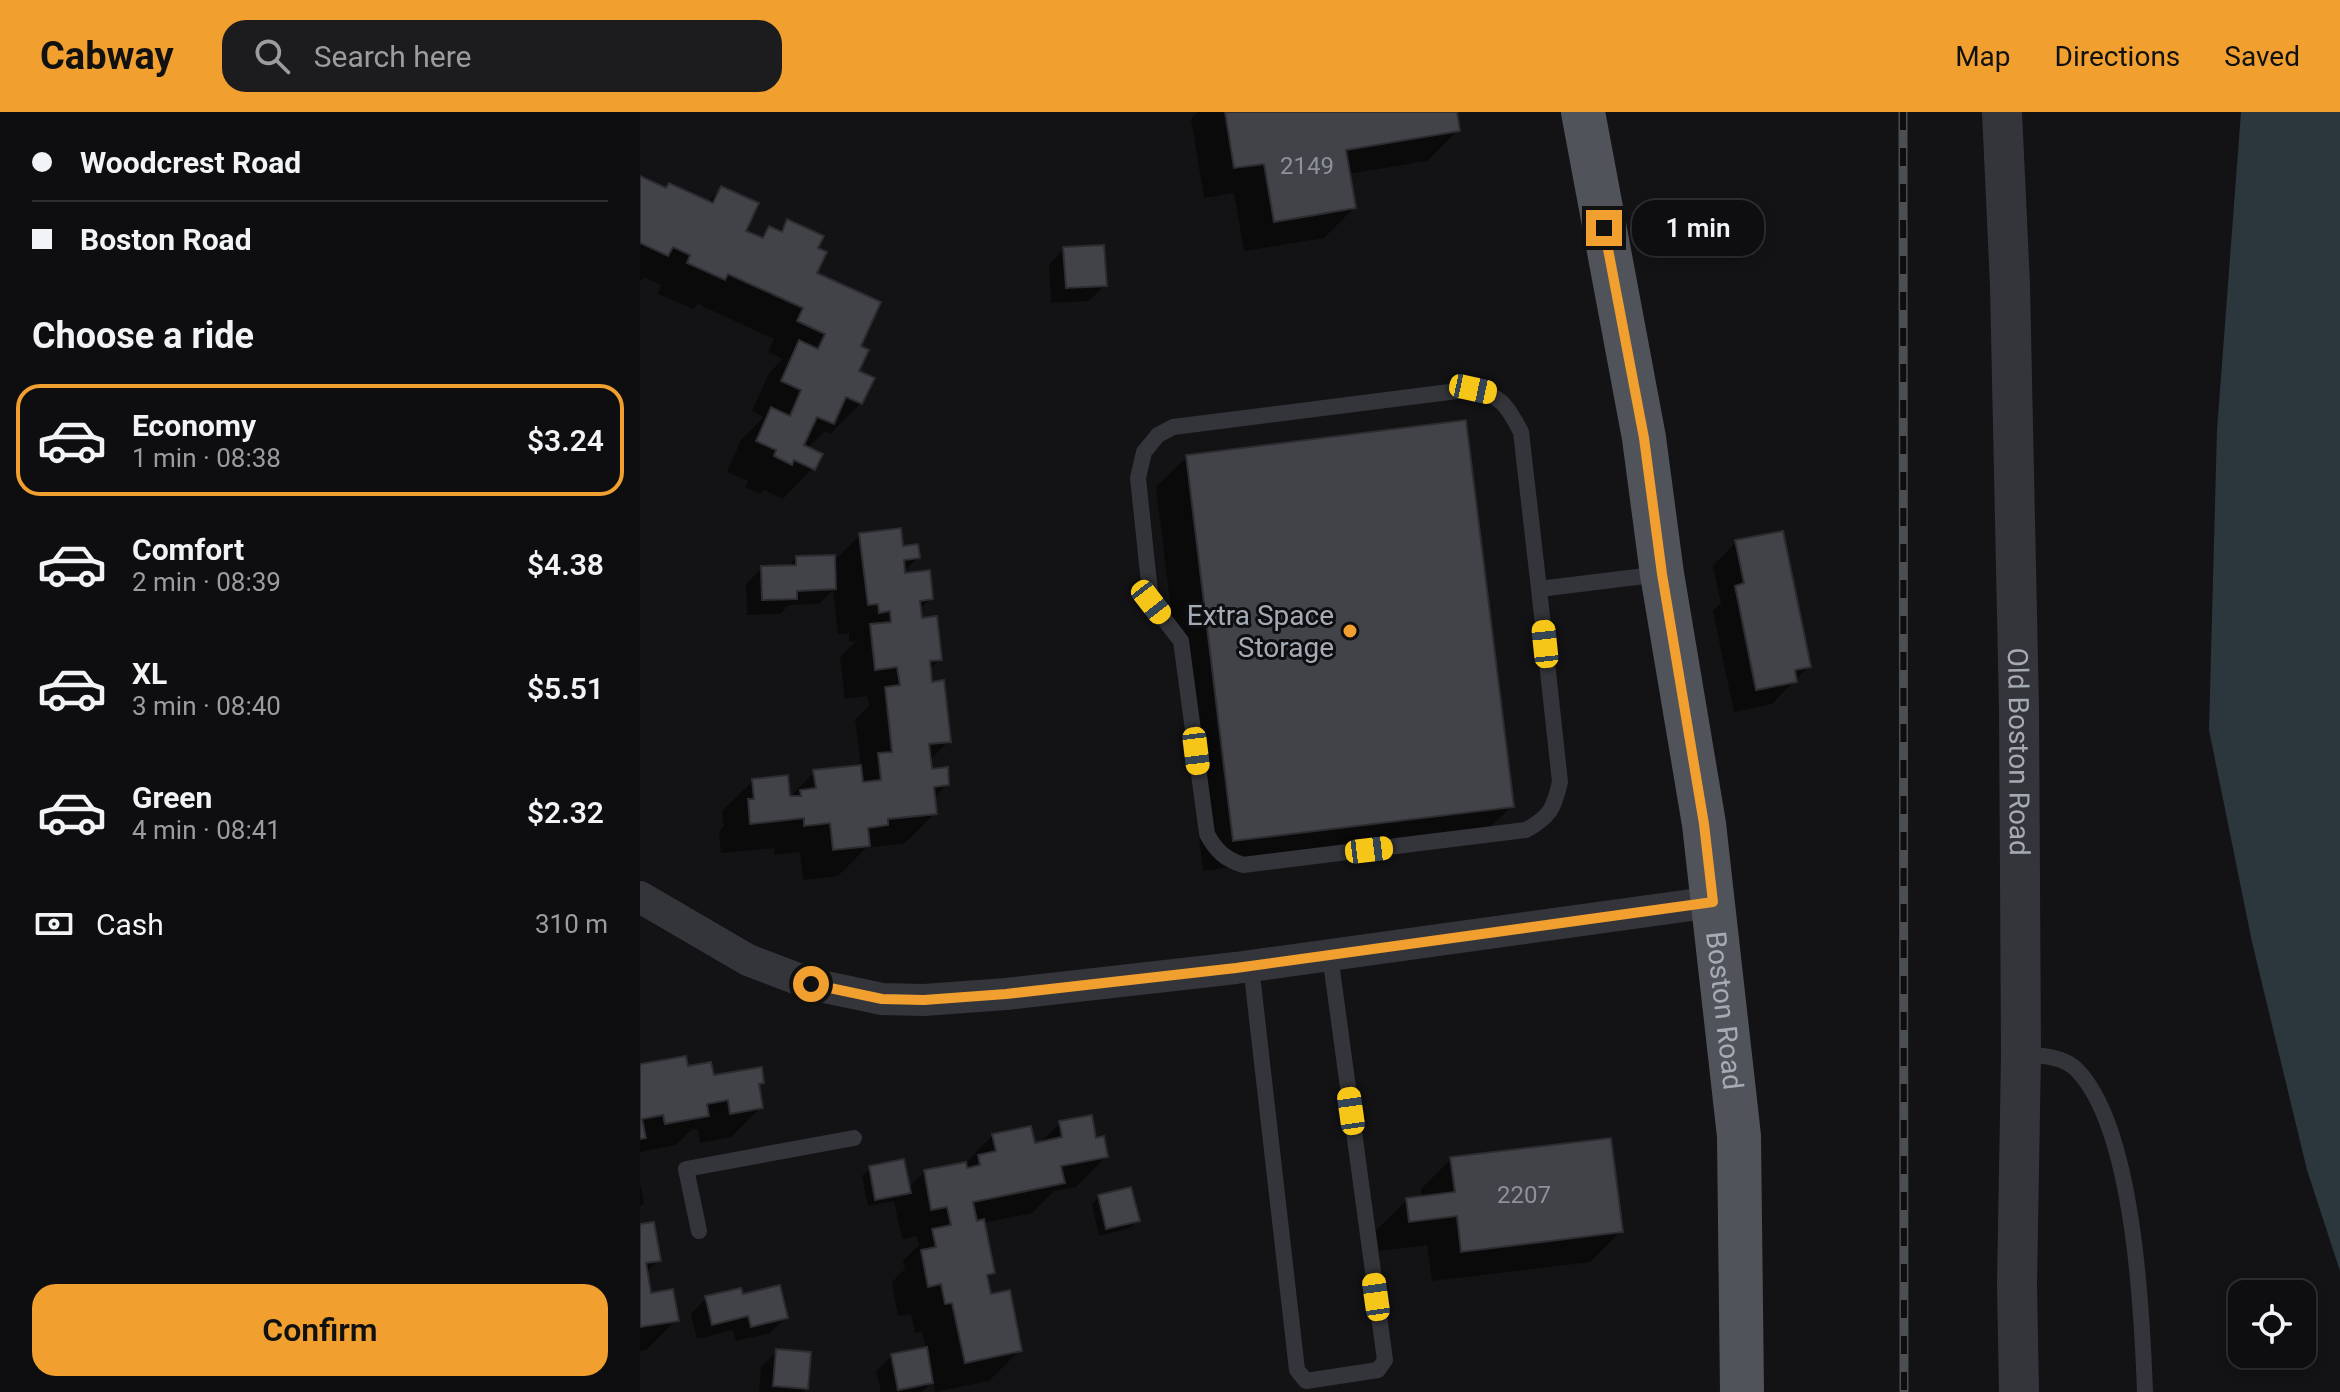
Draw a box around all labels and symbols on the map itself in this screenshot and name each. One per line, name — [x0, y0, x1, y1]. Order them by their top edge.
house number: 2149 — [1280, 152, 1334, 180]
callout: 1 min — [1632, 200, 1764, 256]
route end — [1586, 210, 1622, 246]
car — [1447, 372, 1499, 406]
car — [1127, 576, 1175, 628]
place label: Extra Space Storage — [1187, 599, 1334, 664]
car — [1531, 619, 1559, 669]
marker: Extra Space Storage — [1341, 622, 1359, 640]
street label: Old Boston Road — [2001, 647, 2036, 856]
car — [1181, 726, 1211, 776]
car — [1344, 835, 1394, 865]
street label: Boston Road — [1700, 929, 1750, 1092]
route start — [793, 966, 829, 1002]
car — [1336, 1086, 1366, 1136]
house number: 2207 — [1497, 1181, 1551, 1209]
car — [1361, 1272, 1391, 1322]

